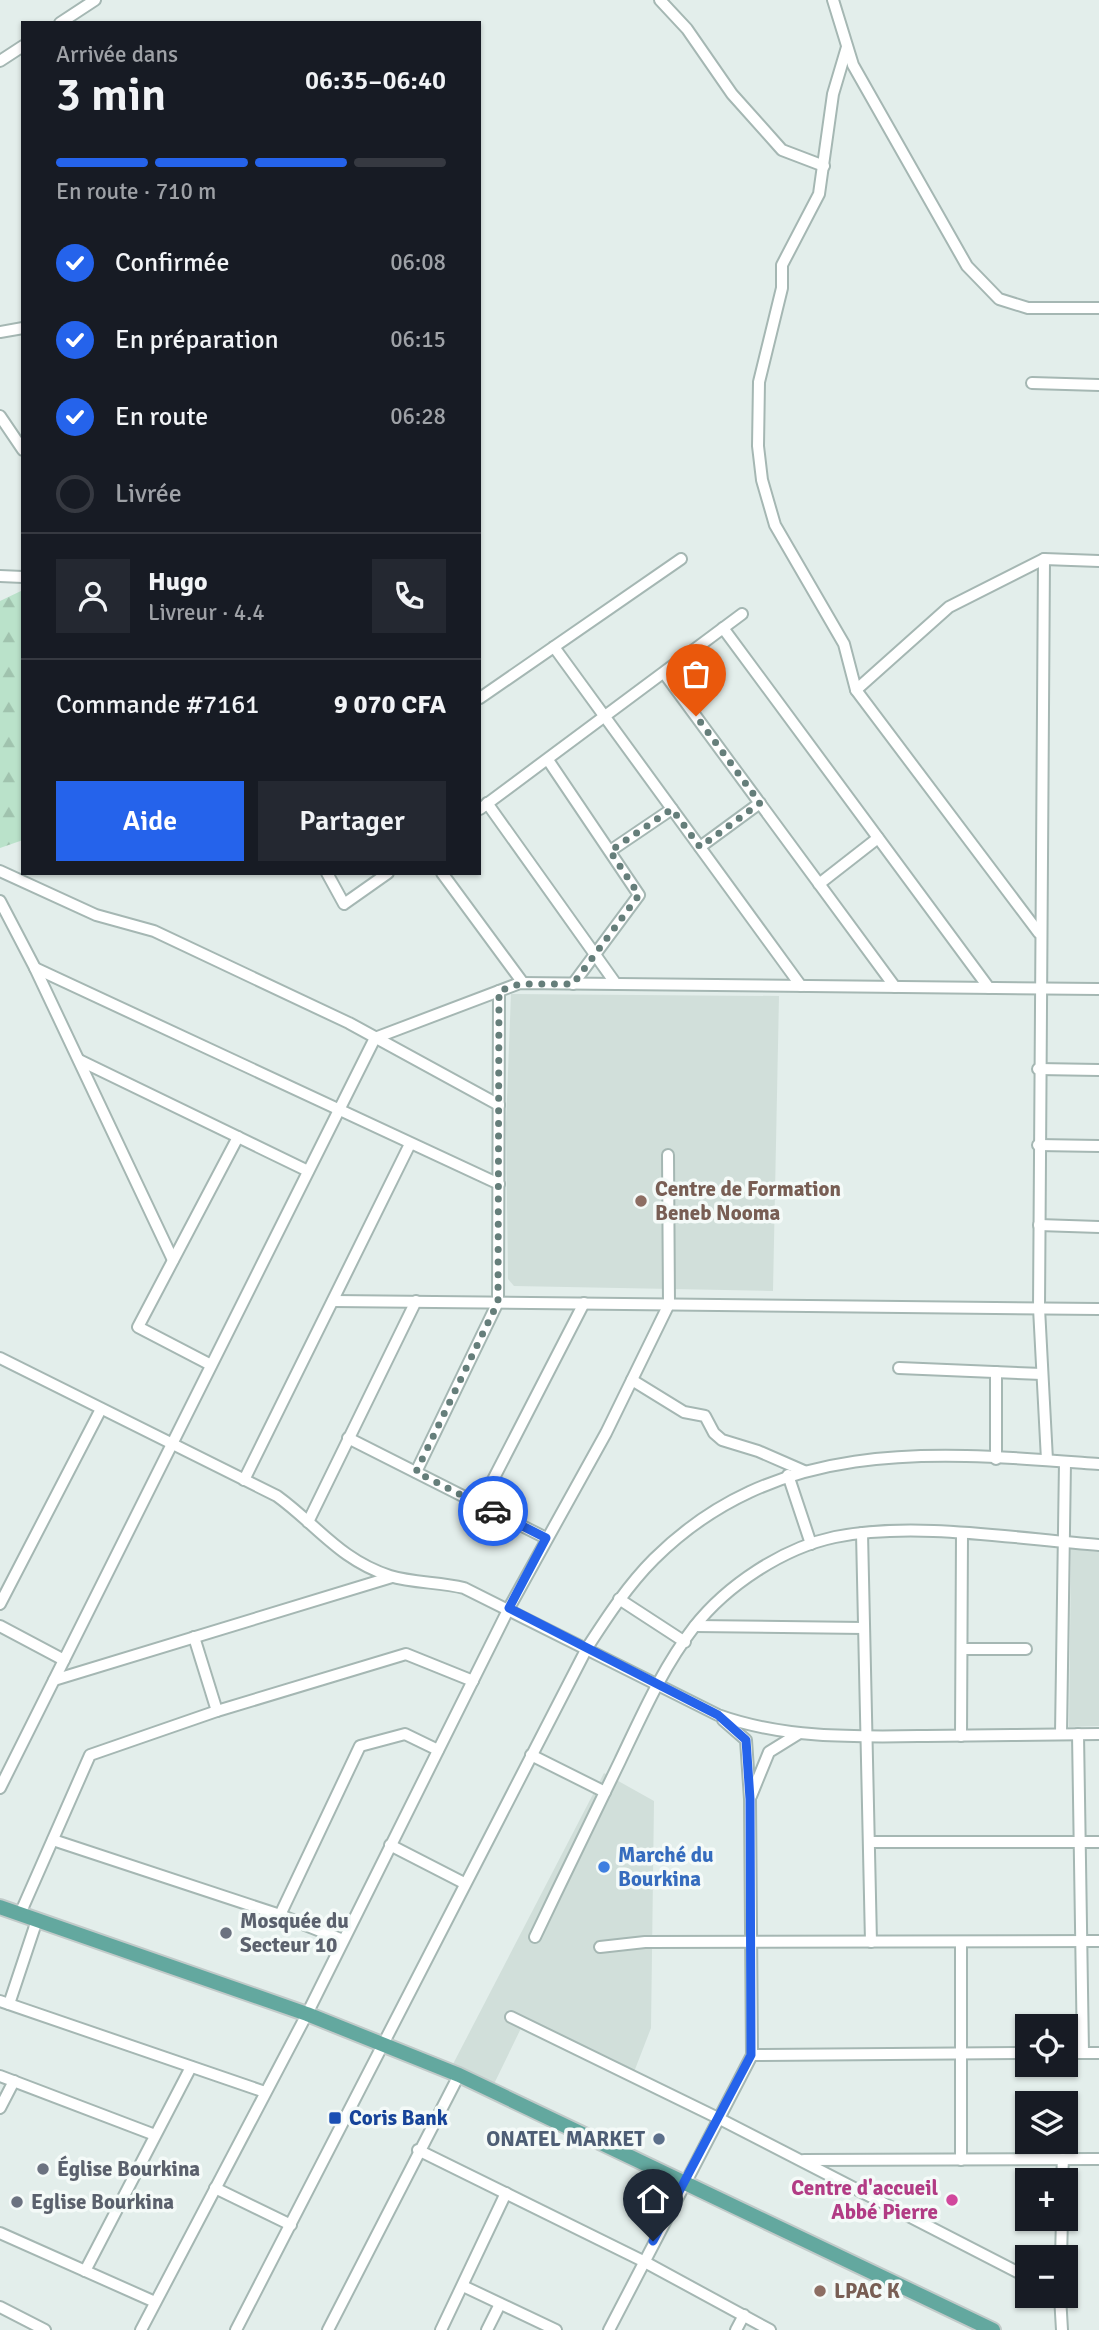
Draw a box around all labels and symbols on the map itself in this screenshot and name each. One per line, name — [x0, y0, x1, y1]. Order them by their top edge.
pin — [666, 644, 726, 716]
place label: Centre de Formation Beneb Nooma — [655, 1176, 841, 1226]
marker: Centre de Formation Beneb Nooma — [633, 1193, 649, 1209]
courier — [458, 1476, 528, 1546]
place label: Marché du Bourkina — [618, 1842, 714, 1892]
marker: Marché du Bourkina — [596, 1859, 612, 1875]
place label: Mosquée du Secteur 10 — [240, 1908, 349, 1958]
marker: Mosquée du Secteur 10 — [218, 1925, 234, 1941]
place label: Coris Bank — [349, 2105, 448, 2131]
marker: Coris Bank — [327, 2110, 343, 2126]
place label: ONATEL MARKET — [486, 2126, 645, 2152]
marker: ONATEL MARKET — [651, 2131, 667, 2147]
place label: Église Bourkina — [57, 2155, 200, 2182]
marker: Église Bourkina — [35, 2161, 51, 2177]
pin — [623, 2169, 683, 2241]
place label: Centre d'accueil Abbé Pierre — [791, 2175, 938, 2225]
place label: Eglise Bourkina — [31, 2189, 174, 2215]
marker: Centre d'accueil Abbé Pierre — [944, 2192, 960, 2208]
marker: Eglise Bourkina — [9, 2194, 25, 2210]
place label: LPAC K — [834, 2278, 900, 2304]
marker: LPAC K — [812, 2283, 828, 2299]

